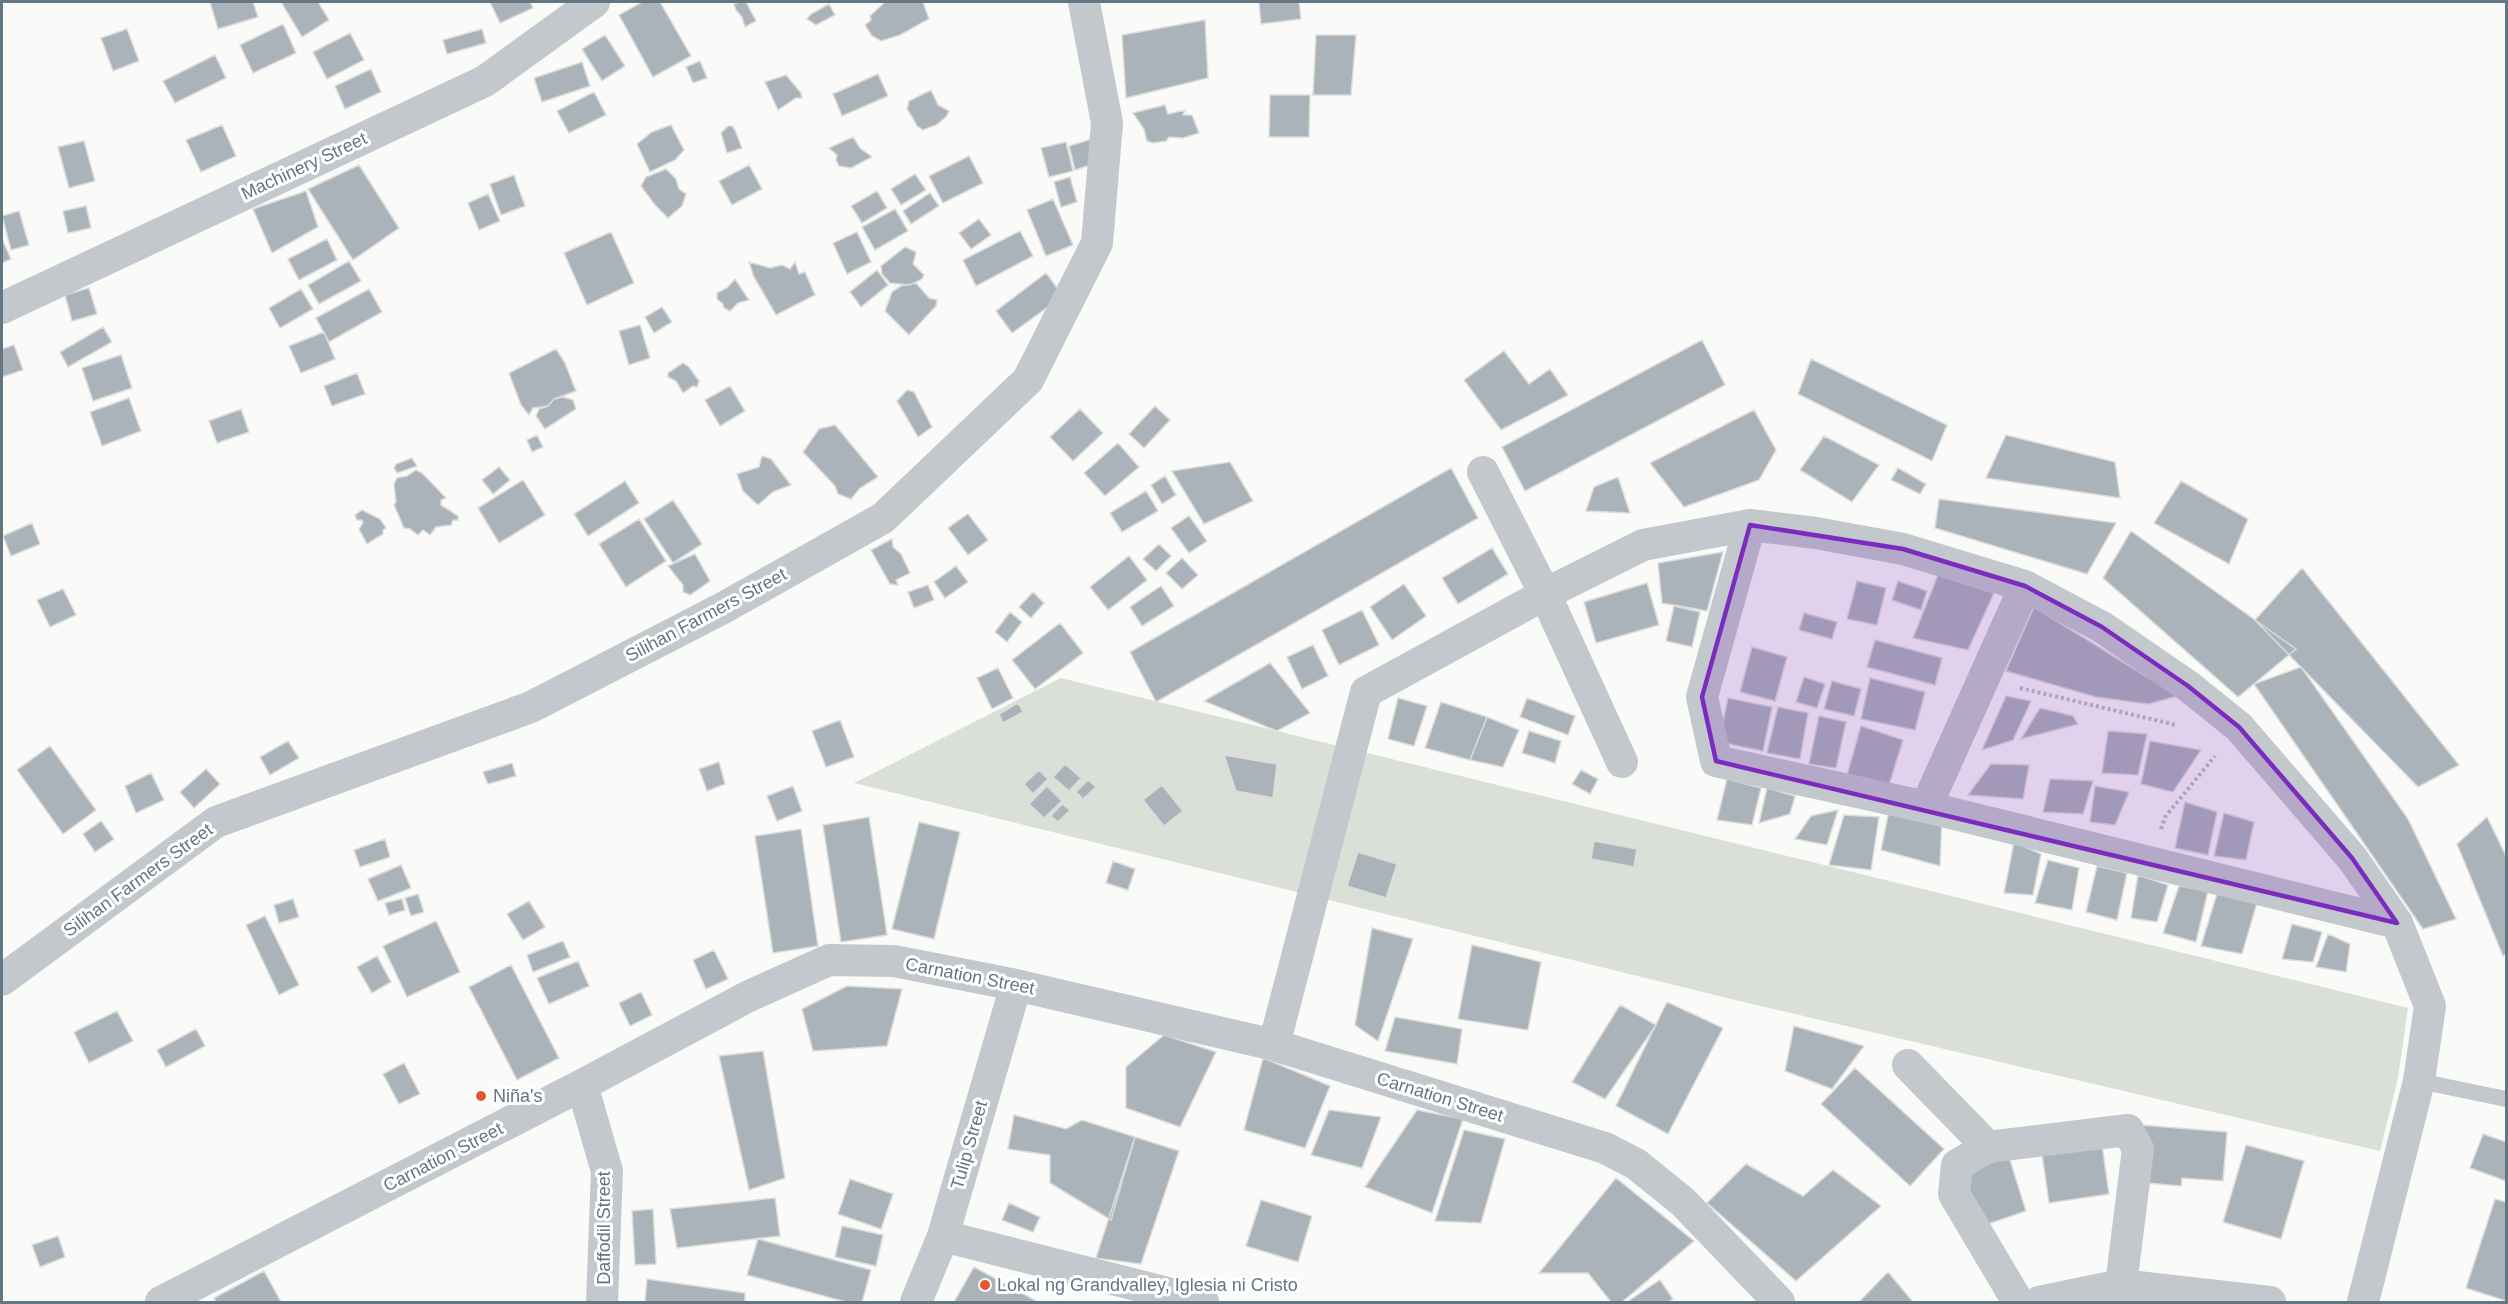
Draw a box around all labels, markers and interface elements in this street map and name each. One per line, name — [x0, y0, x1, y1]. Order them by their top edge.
street label: Machinery Street — [238, 128, 370, 204]
street label: Silihan Farmers Street — [622, 564, 790, 666]
street label: Silihan Farmers Street — [60, 819, 216, 941]
street label: Carnation Street — [904, 954, 1036, 998]
street label: Carnation Street — [1374, 1068, 1506, 1126]
place label: Niña's — [493, 1086, 542, 1106]
marker: Niña's — [474, 1089, 488, 1103]
street label: Tulip Street — [947, 1098, 991, 1192]
street label: Carnation Street — [380, 1118, 506, 1196]
street label: Daffodil Street — [594, 1171, 614, 1285]
place label: Lokal ng Grandvalley, Iglesia ni Cristo — [997, 1275, 1298, 1295]
marker: Lokal ng Grandvalley, Iglesia ni Cristo — [978, 1278, 992, 1292]

